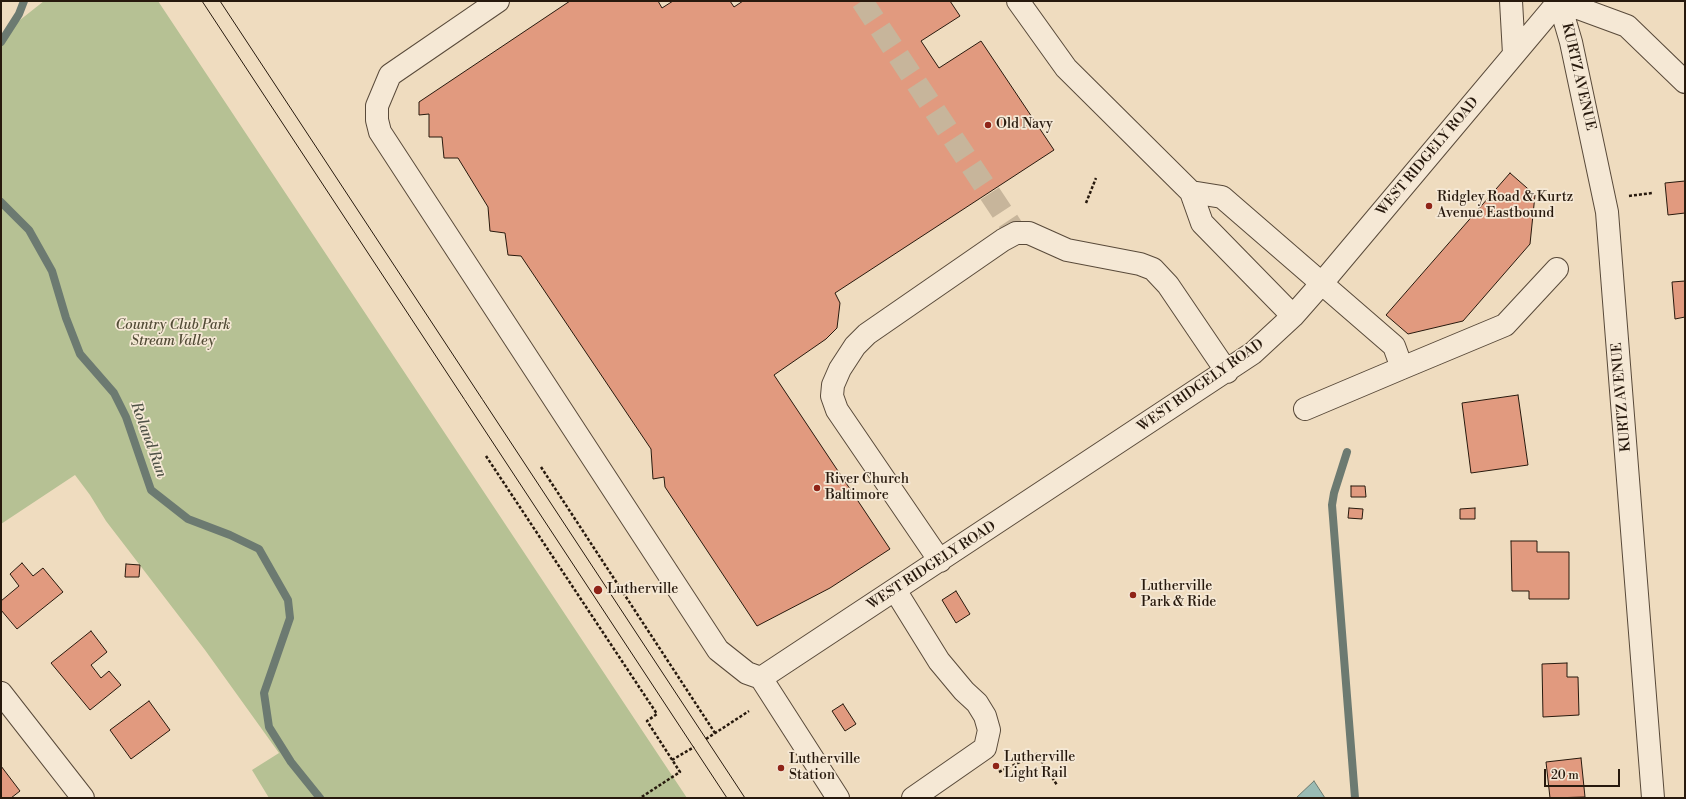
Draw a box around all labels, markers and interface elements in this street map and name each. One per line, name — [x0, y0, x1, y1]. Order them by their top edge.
street label: KURTZ AVENUE — [1557, 22, 1599, 132]
street label: WEST RIDGELY ROAD — [1373, 94, 1483, 220]
place label: Old Navy — [996, 117, 1053, 133]
marker: Old Navy — [983, 120, 993, 130]
place label: Ridgley Road & Kurtz Avenue Eastbound — [1437, 190, 1573, 222]
marker: Ridgley Road & Kurtz Avenue Eastbound — [1424, 201, 1434, 211]
park label: Country Club Park Stream Valley — [116, 318, 230, 350]
street label: WEST RIDGELY ROAD — [1135, 336, 1267, 436]
street label: KURTZ AVENUE — [1609, 342, 1635, 452]
water label: Roland Run — [126, 400, 170, 480]
place label: River Church Baltimore — [825, 472, 909, 504]
marker: River Church Baltimore — [812, 483, 822, 493]
street label: WEST RIDGELY ROAD — [865, 518, 999, 614]
place label: Lutherville Park & Ride — [1141, 579, 1216, 612]
place label: Lutherville — [607, 582, 678, 598]
marker: Lutherville — [592, 584, 604, 596]
marker: Lutherville Park & Ride — [1128, 590, 1138, 600]
place label: Lutherville Light Rail — [1004, 750, 1075, 782]
place label: Lutherville Station — [789, 752, 860, 784]
marker: Lutherville Light Rail — [991, 761, 1001, 771]
scale bar — [1546, 761, 1622, 787]
marker: Lutherville Station — [776, 763, 786, 773]
text: 20 m — [1551, 768, 1579, 783]

